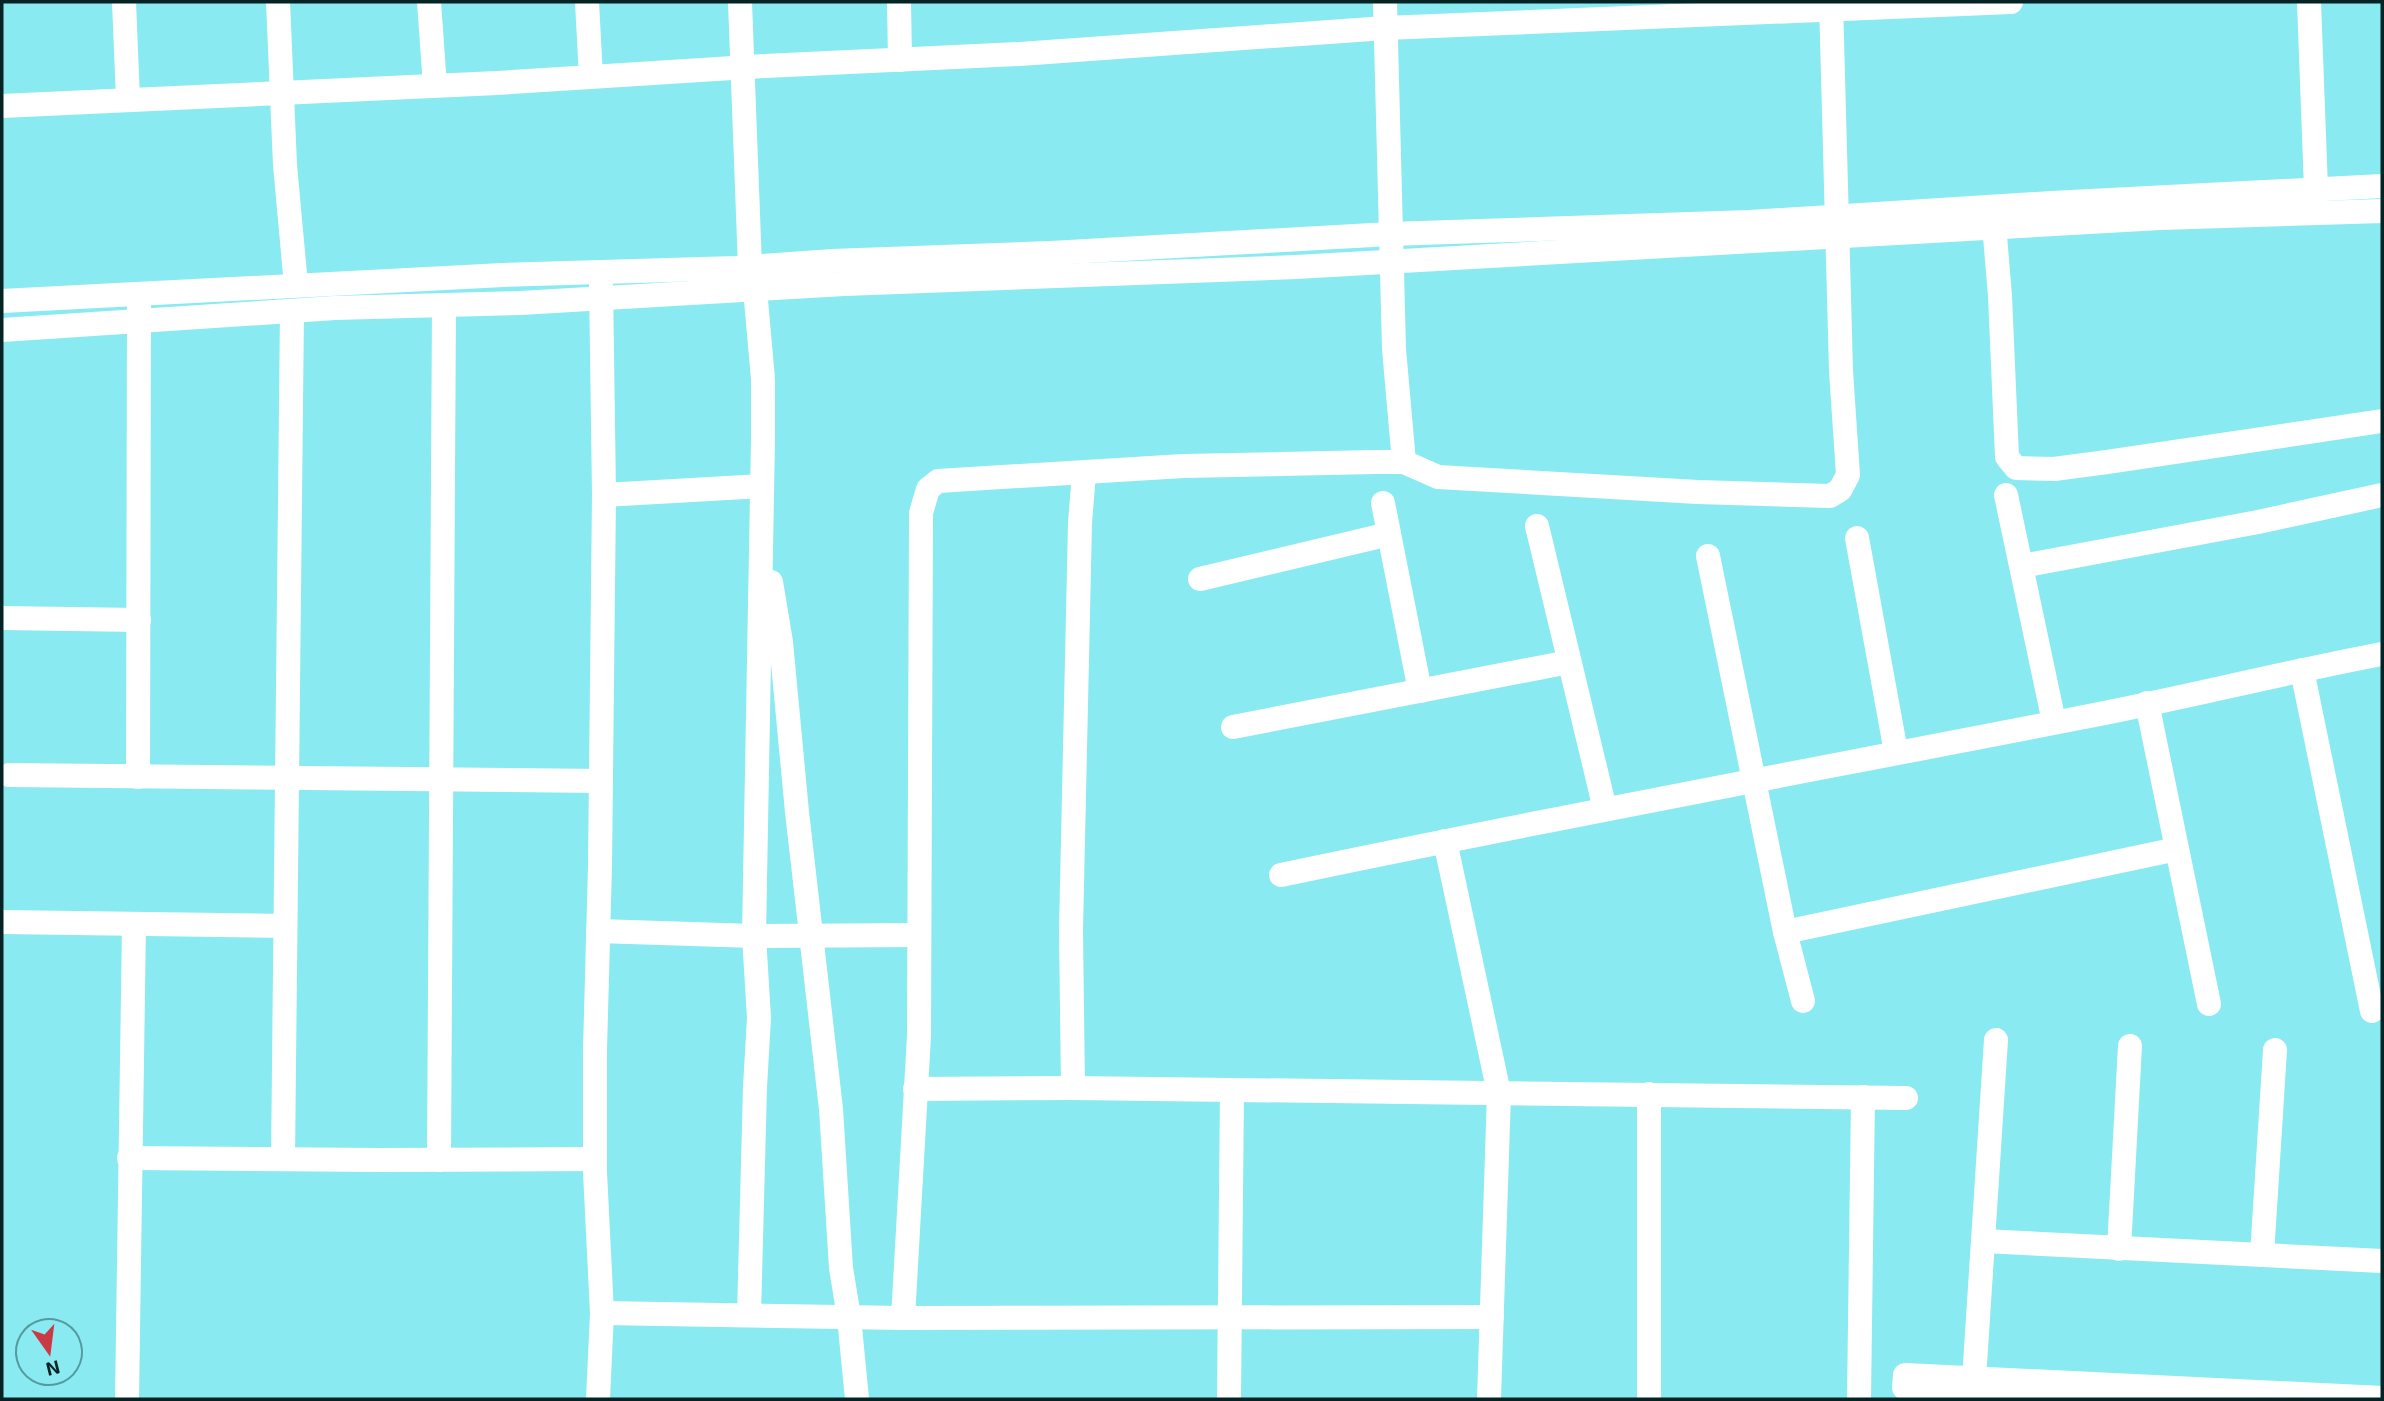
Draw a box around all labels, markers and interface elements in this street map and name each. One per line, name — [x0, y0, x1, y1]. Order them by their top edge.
north arrow — [14, 1317, 84, 1387]
text: N — [44, 1356, 63, 1382]

